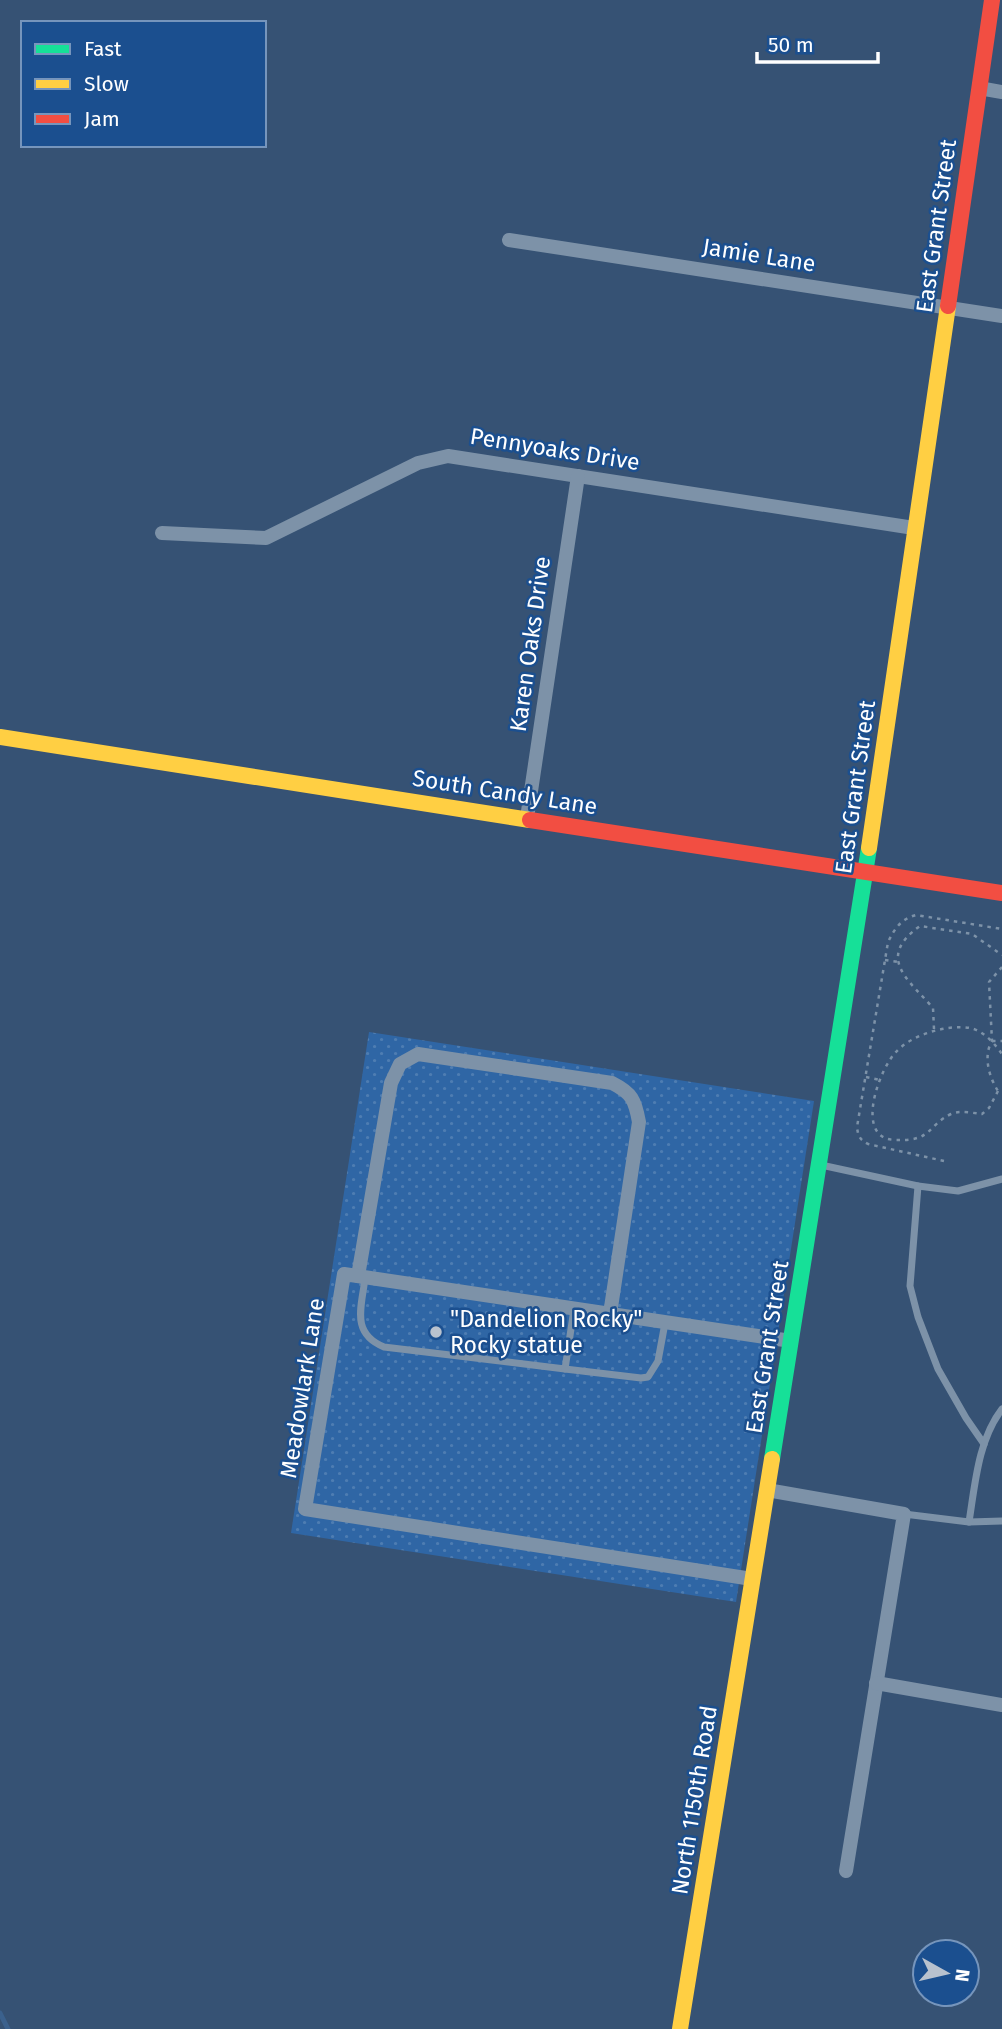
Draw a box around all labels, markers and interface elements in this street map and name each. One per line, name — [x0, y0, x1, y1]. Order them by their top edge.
legend — [21, 21, 266, 147]
scale bar — [757, 21, 878, 65]
text: 50 m — [768, 32, 814, 58]
text: Fast — [84, 36, 122, 62]
text: Slow — [84, 71, 129, 97]
text: Jam — [84, 106, 120, 132]
street label: East Grant Street — [910, 137, 962, 315]
street label: Jamie Lane — [700, 232, 818, 278]
street label: Pennyoaks Drive — [468, 422, 642, 476]
street label: Karen Oaks Drive — [504, 554, 556, 734]
street label: East Grant Street — [829, 698, 881, 876]
street label: South Candy Lane — [411, 764, 599, 820]
street label: East Grant Street — [739, 1258, 795, 1436]
street label: Meadowlark Lane — [274, 1296, 330, 1480]
place label: "Dandelion Rocky" Rocky statue — [450, 1305, 643, 1359]
marker: "Dandelion Rocky" Rocky statue — [428, 1324, 444, 1340]
street label: North 1150th Road — [665, 1704, 723, 1896]
north arrow — [911, 1938, 981, 2008]
text: N — [950, 1967, 975, 1983]

